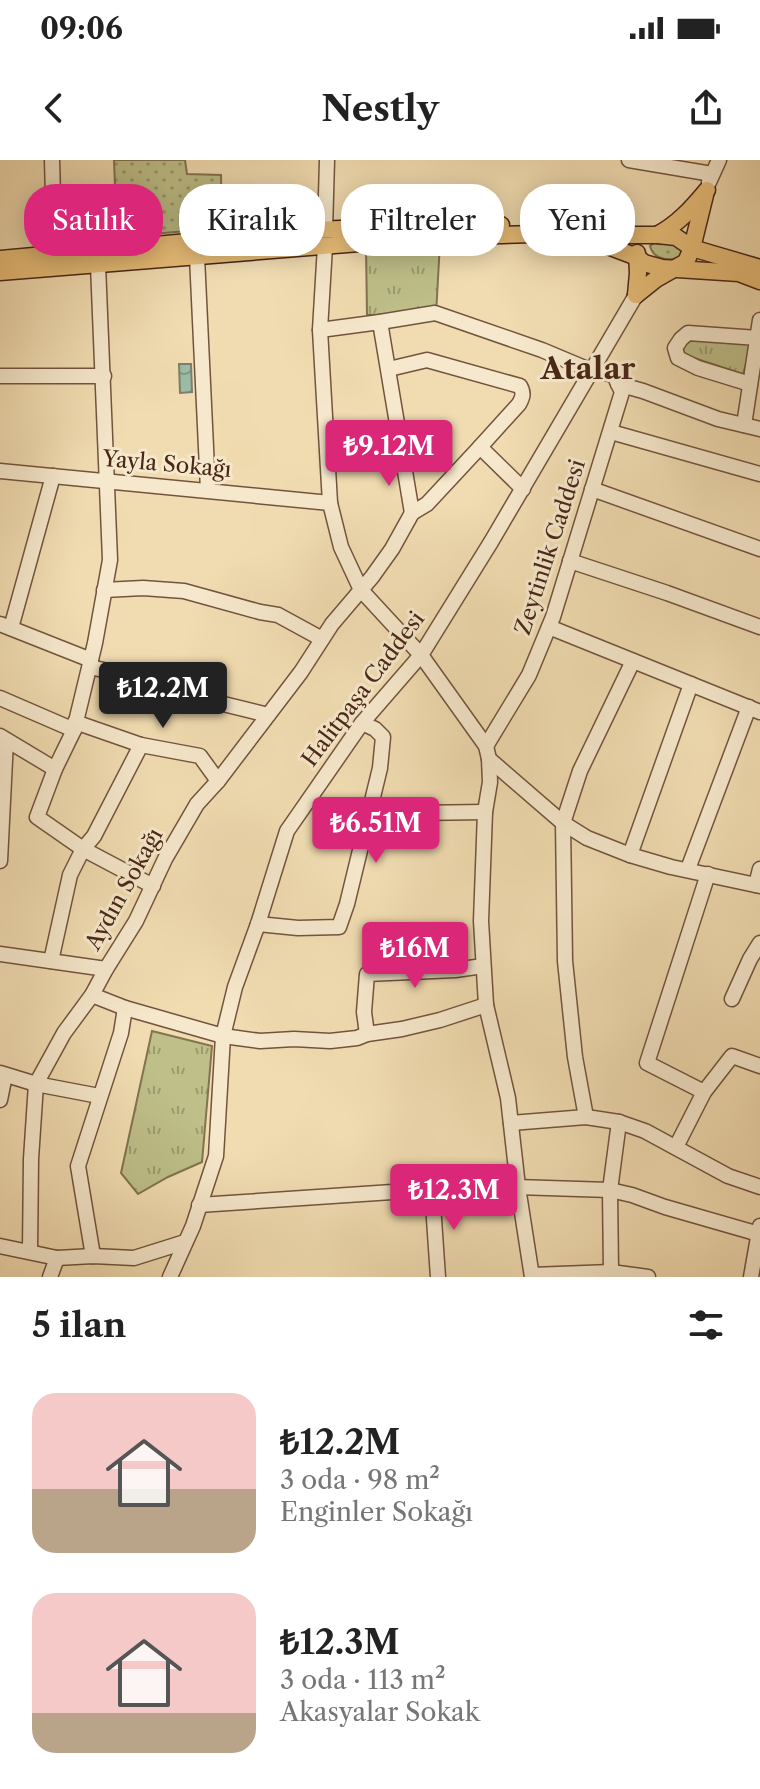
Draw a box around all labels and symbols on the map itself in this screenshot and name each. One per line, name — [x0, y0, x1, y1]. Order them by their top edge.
district label: Atalar — [540, 350, 636, 387]
pin: ₺9.12M — [324, 420, 454, 488]
street label: Yayla Sokağı — [101, 445, 233, 483]
street label: Zeytinlik Caddesi — [509, 456, 591, 638]
street label: Halitpaşa Caddesi — [296, 606, 430, 772]
pin: ₺12.2M — [98, 662, 228, 730]
pin: ₺6.51M — [311, 797, 441, 865]
street label: Aydın Sokağı — [79, 823, 169, 955]
pin: ₺16M — [368, 922, 462, 990]
pin: ₺12.3M — [389, 1164, 519, 1232]

